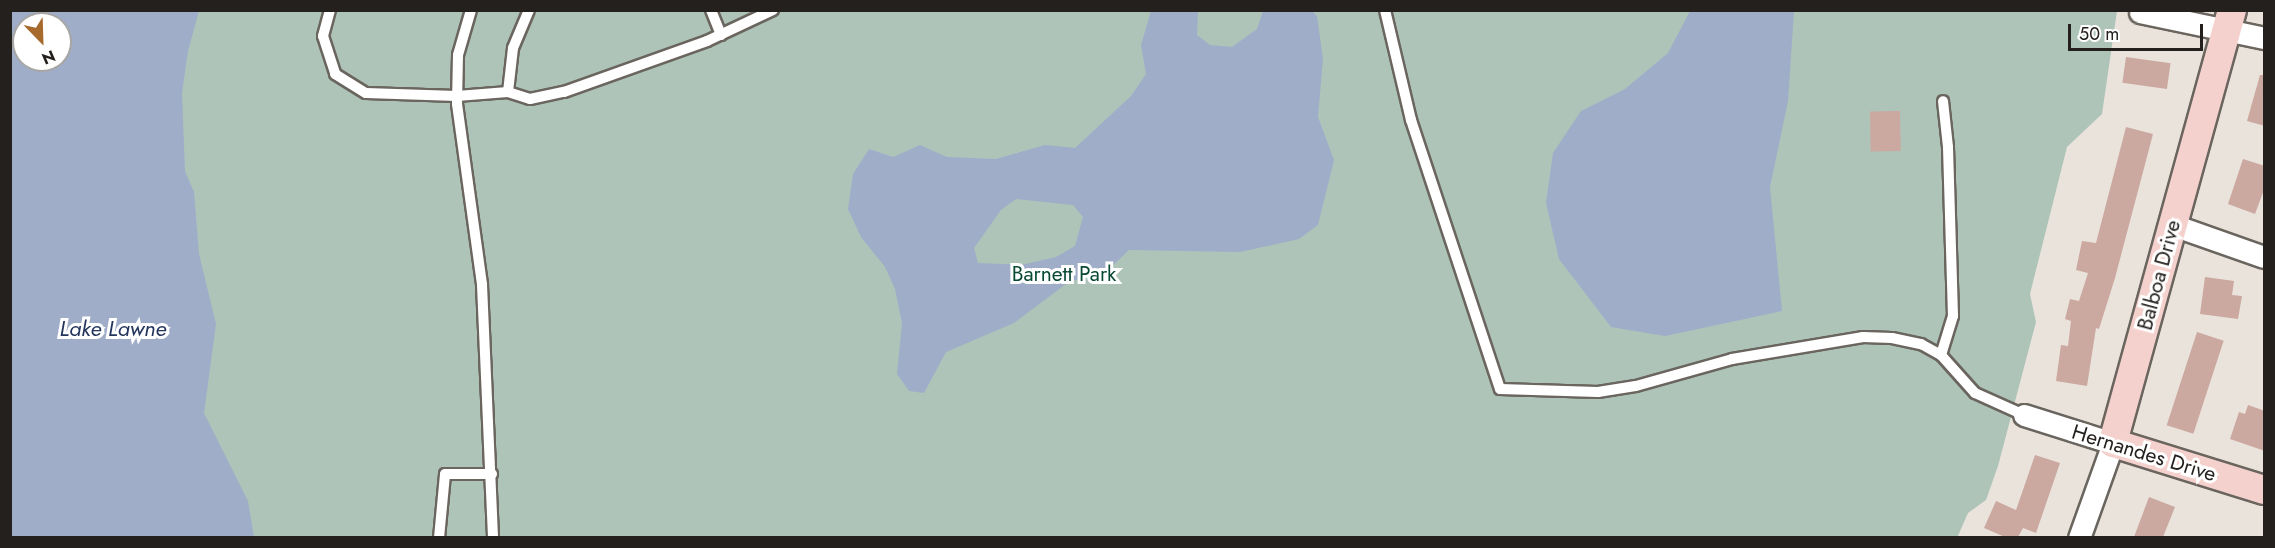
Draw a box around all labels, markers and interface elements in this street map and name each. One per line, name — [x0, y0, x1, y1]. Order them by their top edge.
north arrow — [12, 12, 72, 72]
scale bar — [2071, 12, 2206, 50]
text: 50 m — [2079, 21, 2119, 47]
text: N — [38, 44, 59, 70]
street label: Balboa Drive — [2132, 217, 2186, 333]
park label: Barnett Park — [1012, 261, 1116, 287]
water label: Lake Lawne — [60, 316, 166, 342]
street label: Hernandes Drive — [2069, 419, 2219, 487]

